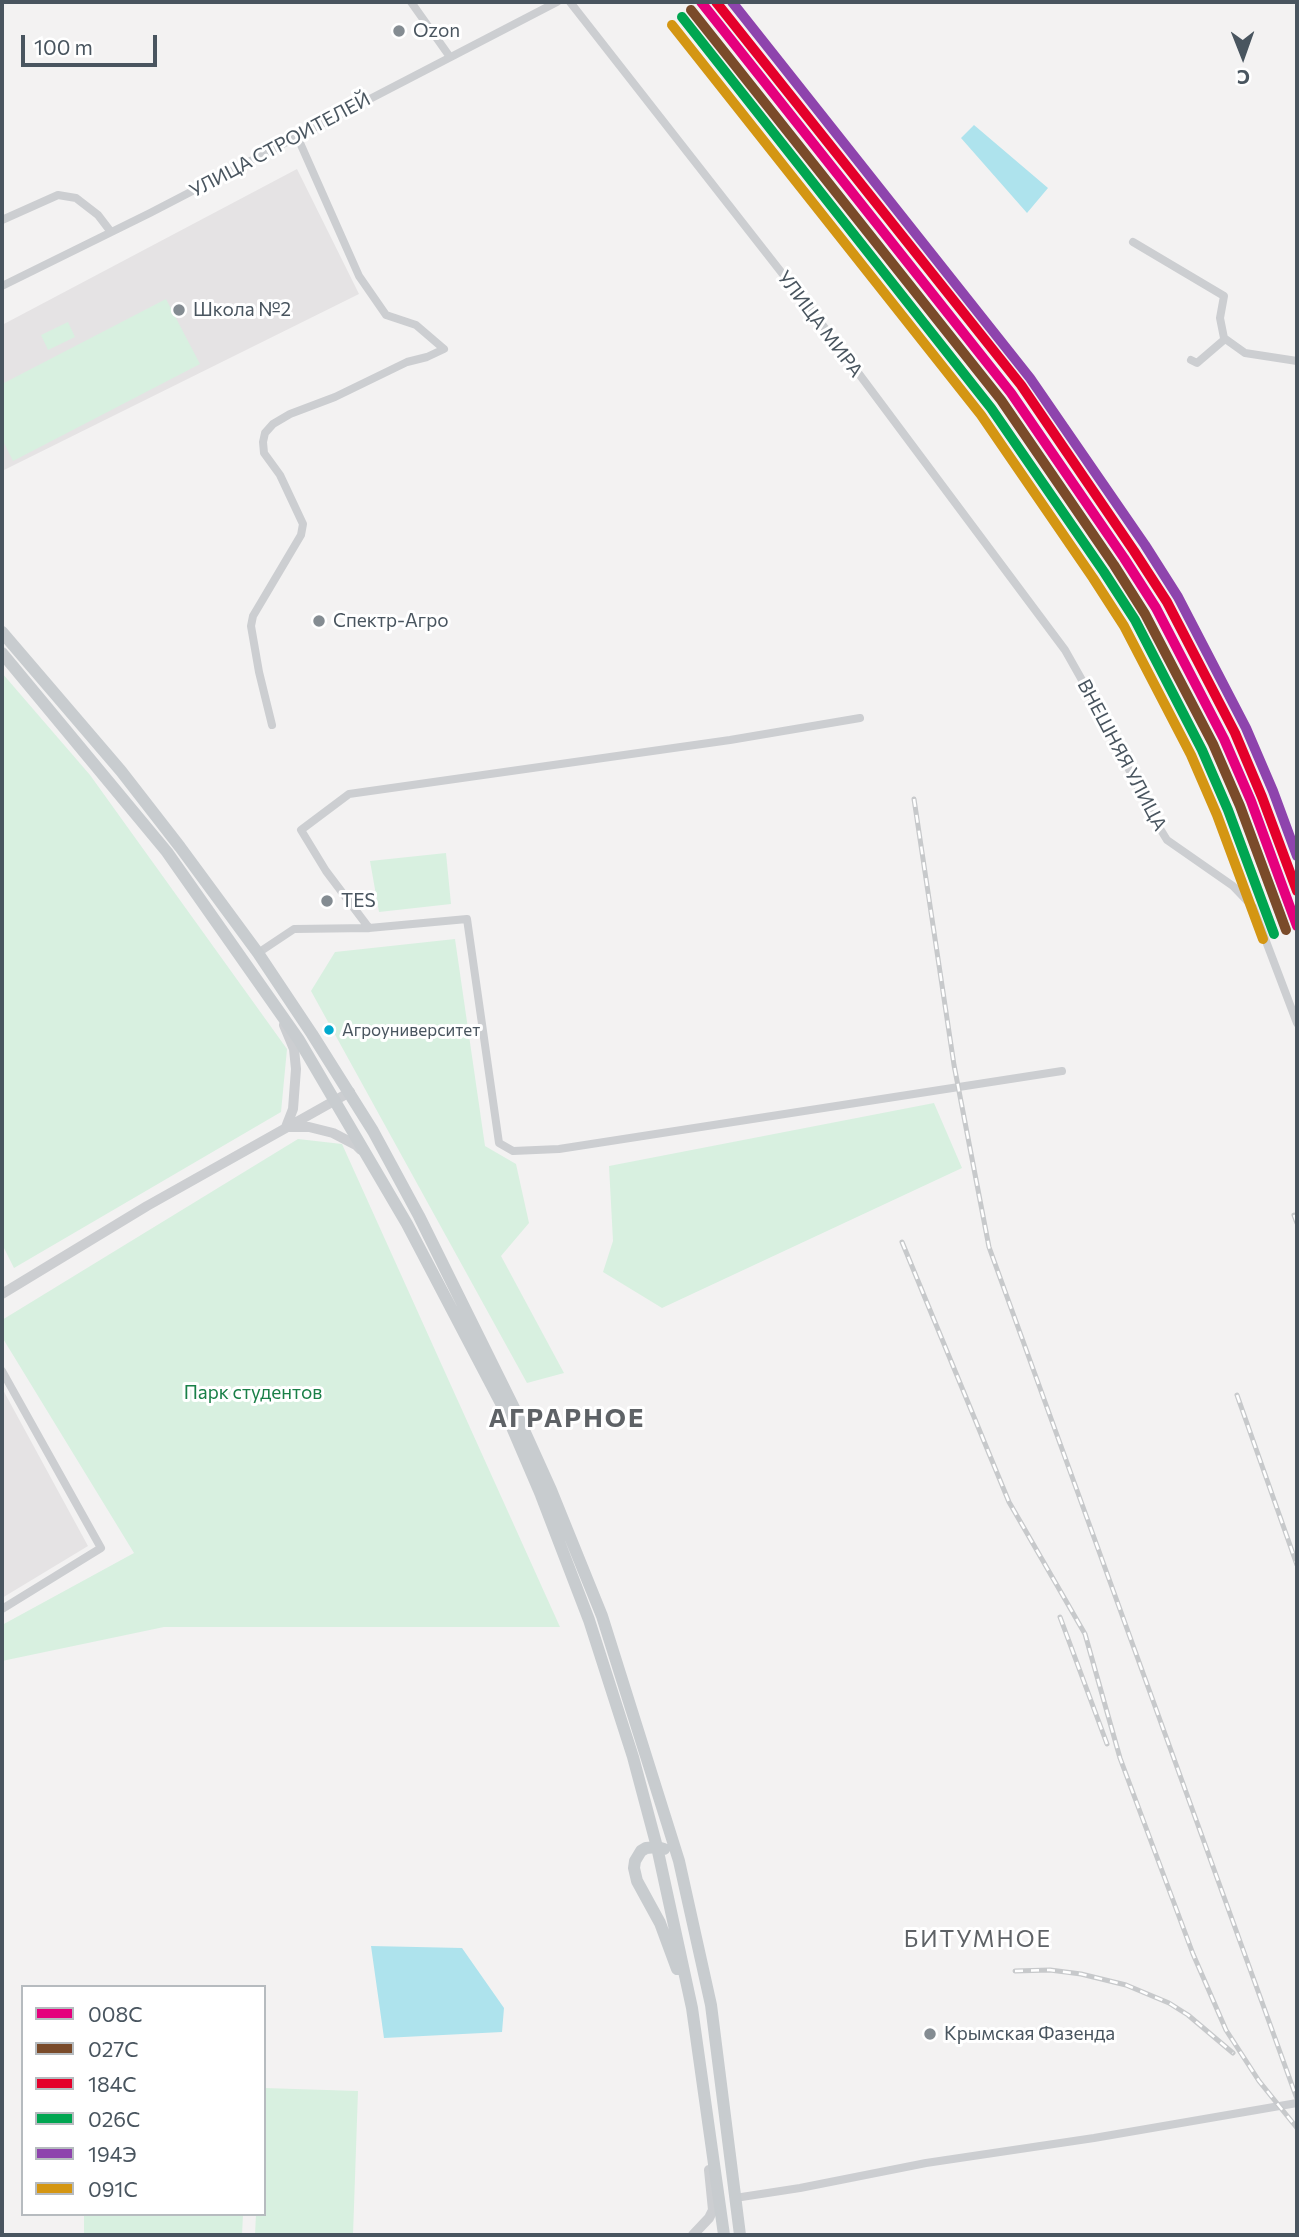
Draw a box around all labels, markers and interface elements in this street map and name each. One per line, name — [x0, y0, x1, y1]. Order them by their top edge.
place label: Ozon — [413, 20, 460, 42]
scale bar — [24, 21, 161, 65]
north arrow — [1208, 21, 1278, 91]
marker: Ozon — [391, 23, 407, 39]
text: 100 m — [34, 34, 93, 59]
text: С — [1237, 66, 1250, 89]
street label: УЛИЦА СТРОИТЕЛЕЙ — [186, 88, 374, 202]
street label: УЛИЦА МИРА — [773, 266, 867, 382]
place label: Школа №2 — [193, 299, 291, 321]
marker: Школа №2 — [171, 302, 187, 318]
place label: Спектр-Агро — [333, 610, 449, 632]
marker: Спектр-Агро — [311, 613, 327, 629]
street label: ВНЕШНЯЯ УЛИЦА — [1072, 675, 1172, 835]
place label: TES — [341, 890, 376, 912]
marker: TES — [319, 893, 335, 909]
place label: Агроуниверситет — [342, 1020, 480, 1040]
marker: Агроуниверситет — [322, 1023, 336, 1037]
park label: Парк студентов — [184, 1382, 322, 1404]
district label: АГРАРНОЕ — [490, 1402, 644, 1434]
district label: БИТУМНОЕ — [905, 1925, 1051, 1953]
legend — [21, 1985, 266, 2216]
text: 008С — [88, 2001, 143, 2026]
place label: Крымская Фазенда — [944, 2023, 1115, 2045]
marker: Крымская Фазенда — [922, 2026, 938, 2042]
text: 027С — [88, 2036, 139, 2061]
text: 184С — [88, 2071, 137, 2096]
text: 026С — [88, 2106, 140, 2131]
text: 194Э — [88, 2141, 137, 2166]
text: 091С — [88, 2176, 138, 2201]

